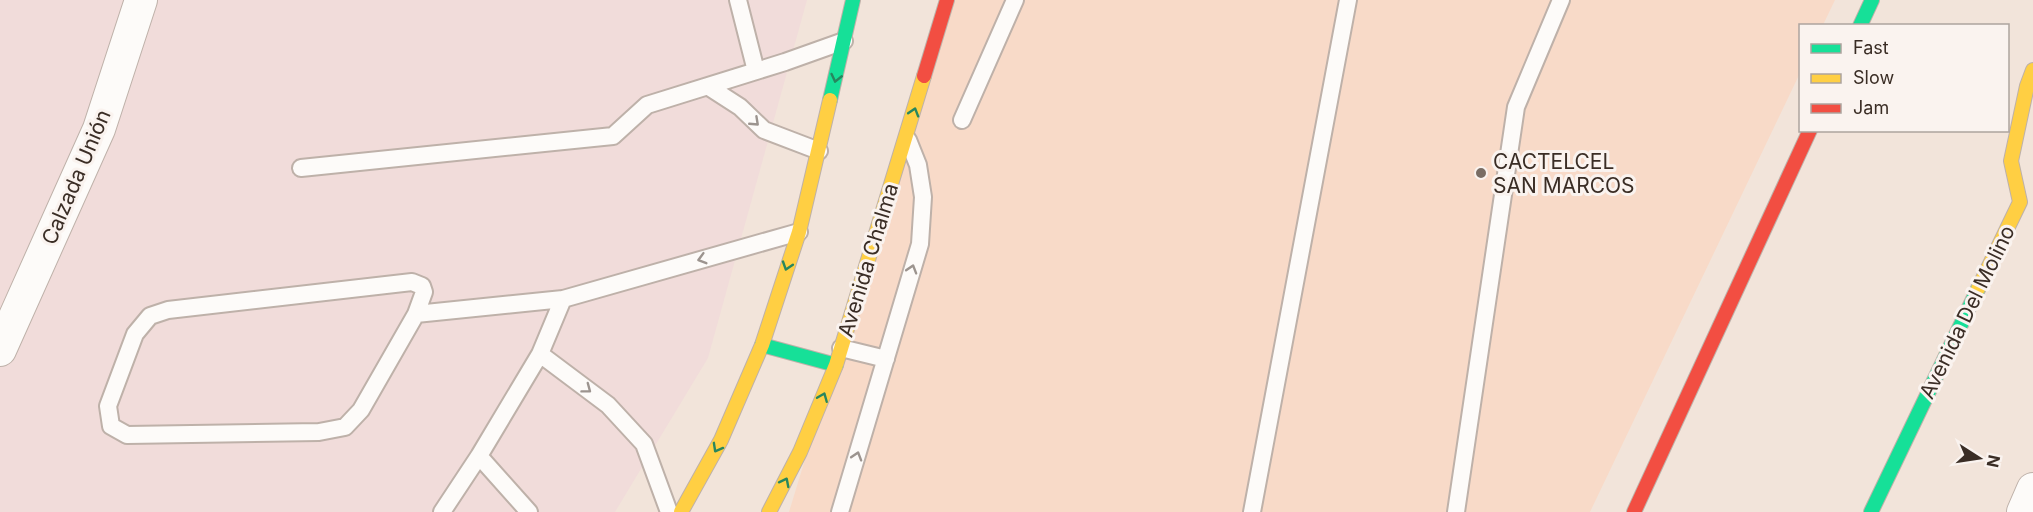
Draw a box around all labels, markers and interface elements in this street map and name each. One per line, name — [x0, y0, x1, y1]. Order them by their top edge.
legend — [1799, 24, 2009, 132]
text: Fast — [1853, 37, 1889, 58]
text: Slow — [1853, 67, 1894, 88]
one-way arrow — [830, 72, 843, 82]
text: Jam — [1853, 97, 1889, 118]
street label: Calzada Unión — [36, 106, 116, 248]
one-way arrow — [907, 107, 919, 118]
one-way arrow — [749, 115, 759, 126]
place label: CACTELCEL SAN MARCOS — [1493, 149, 1635, 198]
marker: CACTELCEL SAN MARCOS — [1474, 166, 1488, 180]
street label: Avenida Chalma — [833, 180, 903, 340]
street label: Avenida Del Molino — [1914, 221, 2020, 403]
one-way arrow — [697, 252, 707, 265]
one-way arrow — [782, 260, 795, 271]
one-way arrow — [905, 264, 918, 274]
one-way arrow — [580, 381, 591, 392]
one-way arrow — [816, 393, 828, 404]
north arrow — [1949, 428, 2009, 488]
one-way arrow — [713, 442, 724, 452]
one-way arrow — [850, 451, 862, 462]
text: N — [1983, 453, 2005, 469]
one-way arrow — [777, 477, 789, 488]

